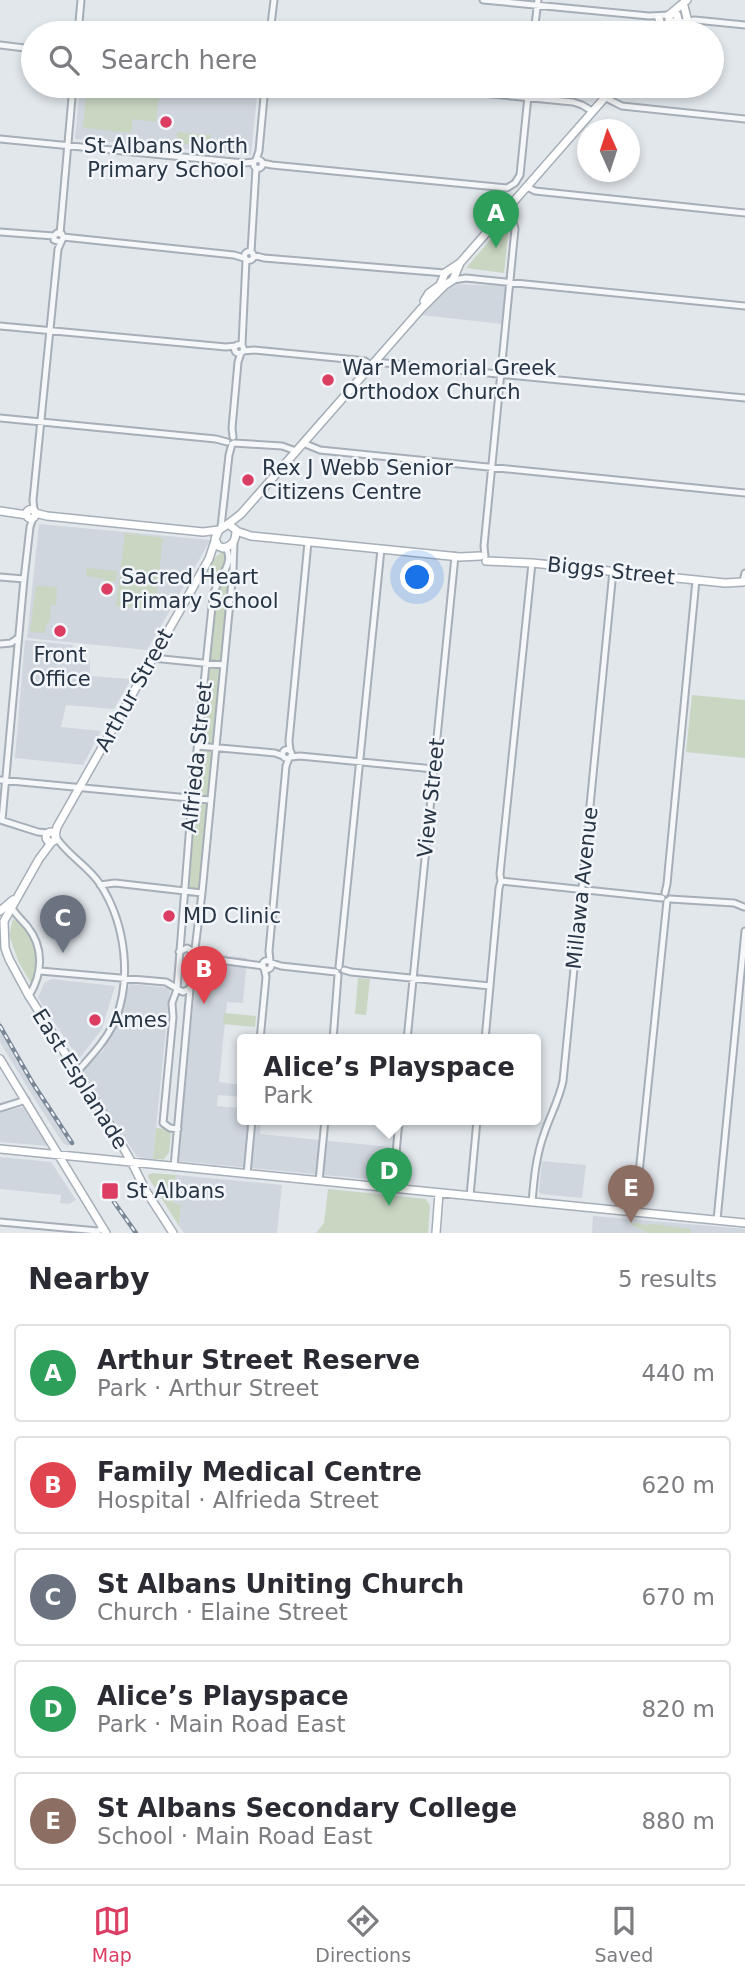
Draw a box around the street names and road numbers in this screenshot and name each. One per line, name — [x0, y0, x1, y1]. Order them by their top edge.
street label: Biggs Street — [546, 552, 676, 590]
street label: Arthur Street — [90, 624, 178, 756]
street label: Alfrieda Street — [177, 680, 217, 834]
street label: View Street — [413, 737, 449, 859]
street label: Millawa Avenue — [562, 806, 602, 970]
street label: East Esplanade — [27, 1005, 133, 1153]

